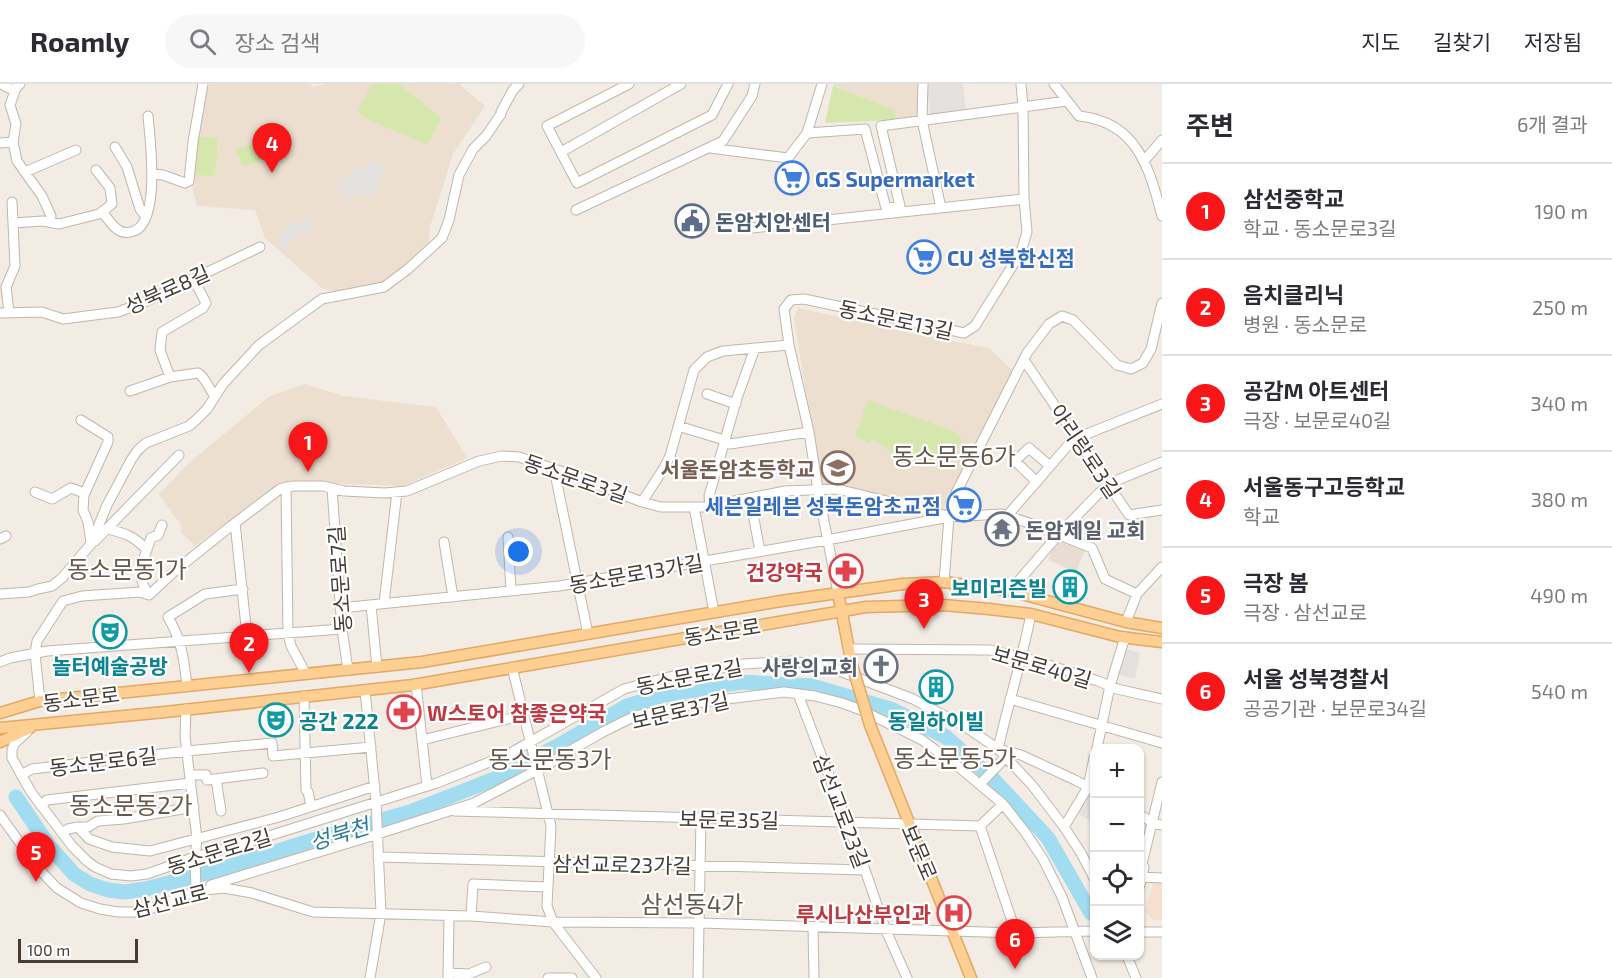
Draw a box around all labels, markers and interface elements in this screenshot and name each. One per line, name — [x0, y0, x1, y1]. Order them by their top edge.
search box — [165, 14, 585, 68]
text: Roamly — [30, 24, 129, 58]
icon: search — [186, 25, 219, 58]
text: 장소 검색 — [234, 29, 320, 55]
text: 지도 — [1361, 29, 1400, 54]
text: 길찾기 — [1433, 29, 1491, 54]
text: 저장됨 — [1524, 29, 1582, 54]
text: 주변 — [1186, 109, 1234, 140]
text: 6개 결과 — [1517, 112, 1588, 136]
pin: 4 — [252, 124, 292, 173]
supermarket icon: GS Supermarket — [774, 160, 810, 196]
place label: GS Supermarket — [815, 166, 975, 191]
text: 삼선중학교 — [1243, 185, 1344, 211]
text: 1 — [1201, 199, 1210, 223]
text: 190 m — [1535, 199, 1588, 223]
public building icon: 돈암치안센터 — [674, 203, 710, 239]
place label: 돈암치안센터 — [715, 209, 831, 234]
text: 학교 · 동소문로3길 — [1243, 216, 1397, 240]
supermarket icon: CU 성북한신점 — [906, 239, 942, 275]
place label: CU 성북한신점 — [947, 245, 1075, 270]
street label: 성북로8길 — [121, 259, 213, 319]
text: 음치클리닉 — [1243, 281, 1344, 307]
street label: 동소문로13길 — [836, 295, 956, 343]
text: 2 — [1200, 295, 1211, 319]
text: 250 m — [1532, 295, 1588, 319]
text: 병원 · 동소문로 — [1243, 312, 1367, 336]
text: 공감M 아트센터 — [1243, 377, 1389, 403]
text: 3 — [1200, 391, 1211, 415]
text: 340 m — [1531, 391, 1588, 415]
street label: 아리랑로3길 — [1045, 399, 1127, 503]
text: 극장 · 보문로40길 — [1243, 408, 1391, 432]
pin: 1 — [288, 422, 328, 472]
district label: 동소문동6가 — [892, 441, 1016, 470]
street label: 동소문로3길 — [521, 449, 631, 507]
school or university icon: 서울돈암초등학교 — [820, 450, 856, 486]
place label: 서울돈암초등학교 — [660, 456, 815, 481]
text: 서울동구고등학교 — [1243, 473, 1405, 499]
supermarket icon: 세븐일레븐 성북돈암초교점 — [946, 487, 982, 523]
text: 4 — [1199, 487, 1212, 511]
text: 380 m — [1531, 487, 1588, 511]
place label: 세븐일레븐 성북돈암초교점 — [705, 493, 941, 518]
text: 학교 — [1243, 504, 1280, 528]
temple icon: 돈암제일 교회 — [984, 511, 1020, 547]
place label: 돈암제일 교회 — [1025, 517, 1145, 542]
street label: 동소문로7길 — [323, 525, 355, 633]
your location — [504, 537, 533, 566]
street label: 동소문로13가길 — [567, 549, 705, 597]
pharmacy icon: 건강약국 — [828, 553, 864, 589]
district label: 동소문동1가 — [67, 554, 187, 583]
place label: 건강약국 — [746, 559, 823, 584]
building icon: 보미리즌빌 — [1052, 569, 1088, 605]
text: 극장 봄 — [1243, 569, 1308, 595]
place label: 보미리즌빌 — [950, 575, 1047, 600]
pin: 3 — [904, 580, 944, 629]
text: 5 — [1200, 583, 1211, 607]
text: 490 m — [1530, 583, 1588, 607]
text: 극장 · 삼선교로 — [1243, 600, 1367, 624]
street label: 동소문로 — [682, 613, 762, 649]
theatre icon: 놀터예술공방 — [92, 614, 128, 650]
pin: 2 — [230, 624, 268, 673]
street label: 보문로40길 — [989, 640, 1095, 692]
church icon: 사랑의교회 — [863, 648, 899, 684]
place label: 놀터예술공방 — [52, 653, 168, 678]
street label: 동소문로2길 — [633, 653, 745, 699]
place label: 사랑의교회 — [761, 654, 858, 679]
text: 서울 성북경찰서 — [1243, 665, 1389, 691]
building icon: 동일하이빌 — [918, 669, 954, 705]
text: 6 — [1200, 679, 1211, 703]
text: 540 m — [1531, 679, 1588, 703]
street label: 동소문로 — [41, 681, 121, 715]
street label: 보문로37길 — [629, 687, 731, 733]
pharmacy icon: W스토어 참좋은약국 — [386, 694, 422, 730]
text: 공공기관 · 보문로34길 — [1243, 696, 1427, 720]
place label: W스토어 참좋은약국 — [427, 700, 607, 725]
theatre icon: 공간 222 — [258, 702, 294, 738]
place label: 공간 222 — [299, 708, 379, 733]
place label: 동일하이빌 — [888, 708, 984, 733]
street label: 동소문로6길 — [48, 742, 158, 780]
district label: 동소문동5가 — [893, 743, 1017, 772]
district label: 동소문동3가 — [488, 744, 612, 773]
map controls — [1090, 744, 1144, 960]
button: + — [1090, 744, 1144, 798]
street label: 삼선교로23길 — [809, 750, 875, 872]
district label: 동소문동2가 — [69, 790, 193, 819]
button: − — [1090, 798, 1144, 852]
street label: 보문로35길 — [679, 806, 779, 832]
water label: 성북천 — [306, 811, 374, 854]
street label: 보문로 — [897, 820, 943, 884]
street label: 동소문로2길 — [164, 823, 274, 879]
pin: 5 — [16, 832, 56, 882]
street label: 삼선교로23가길 — [552, 850, 692, 878]
button: locate — [1090, 852, 1144, 906]
street label: 삼선교로 — [129, 879, 211, 921]
district label: 삼선동4가 — [640, 889, 744, 918]
hospital icon: 루시나산부인과 — [936, 895, 972, 931]
place label: 루시나산부인과 — [796, 901, 931, 926]
button: layers — [1090, 906, 1144, 960]
pin: 6 — [996, 920, 1034, 969]
scale bar — [18, 936, 138, 964]
text: 100 m — [27, 940, 70, 959]

